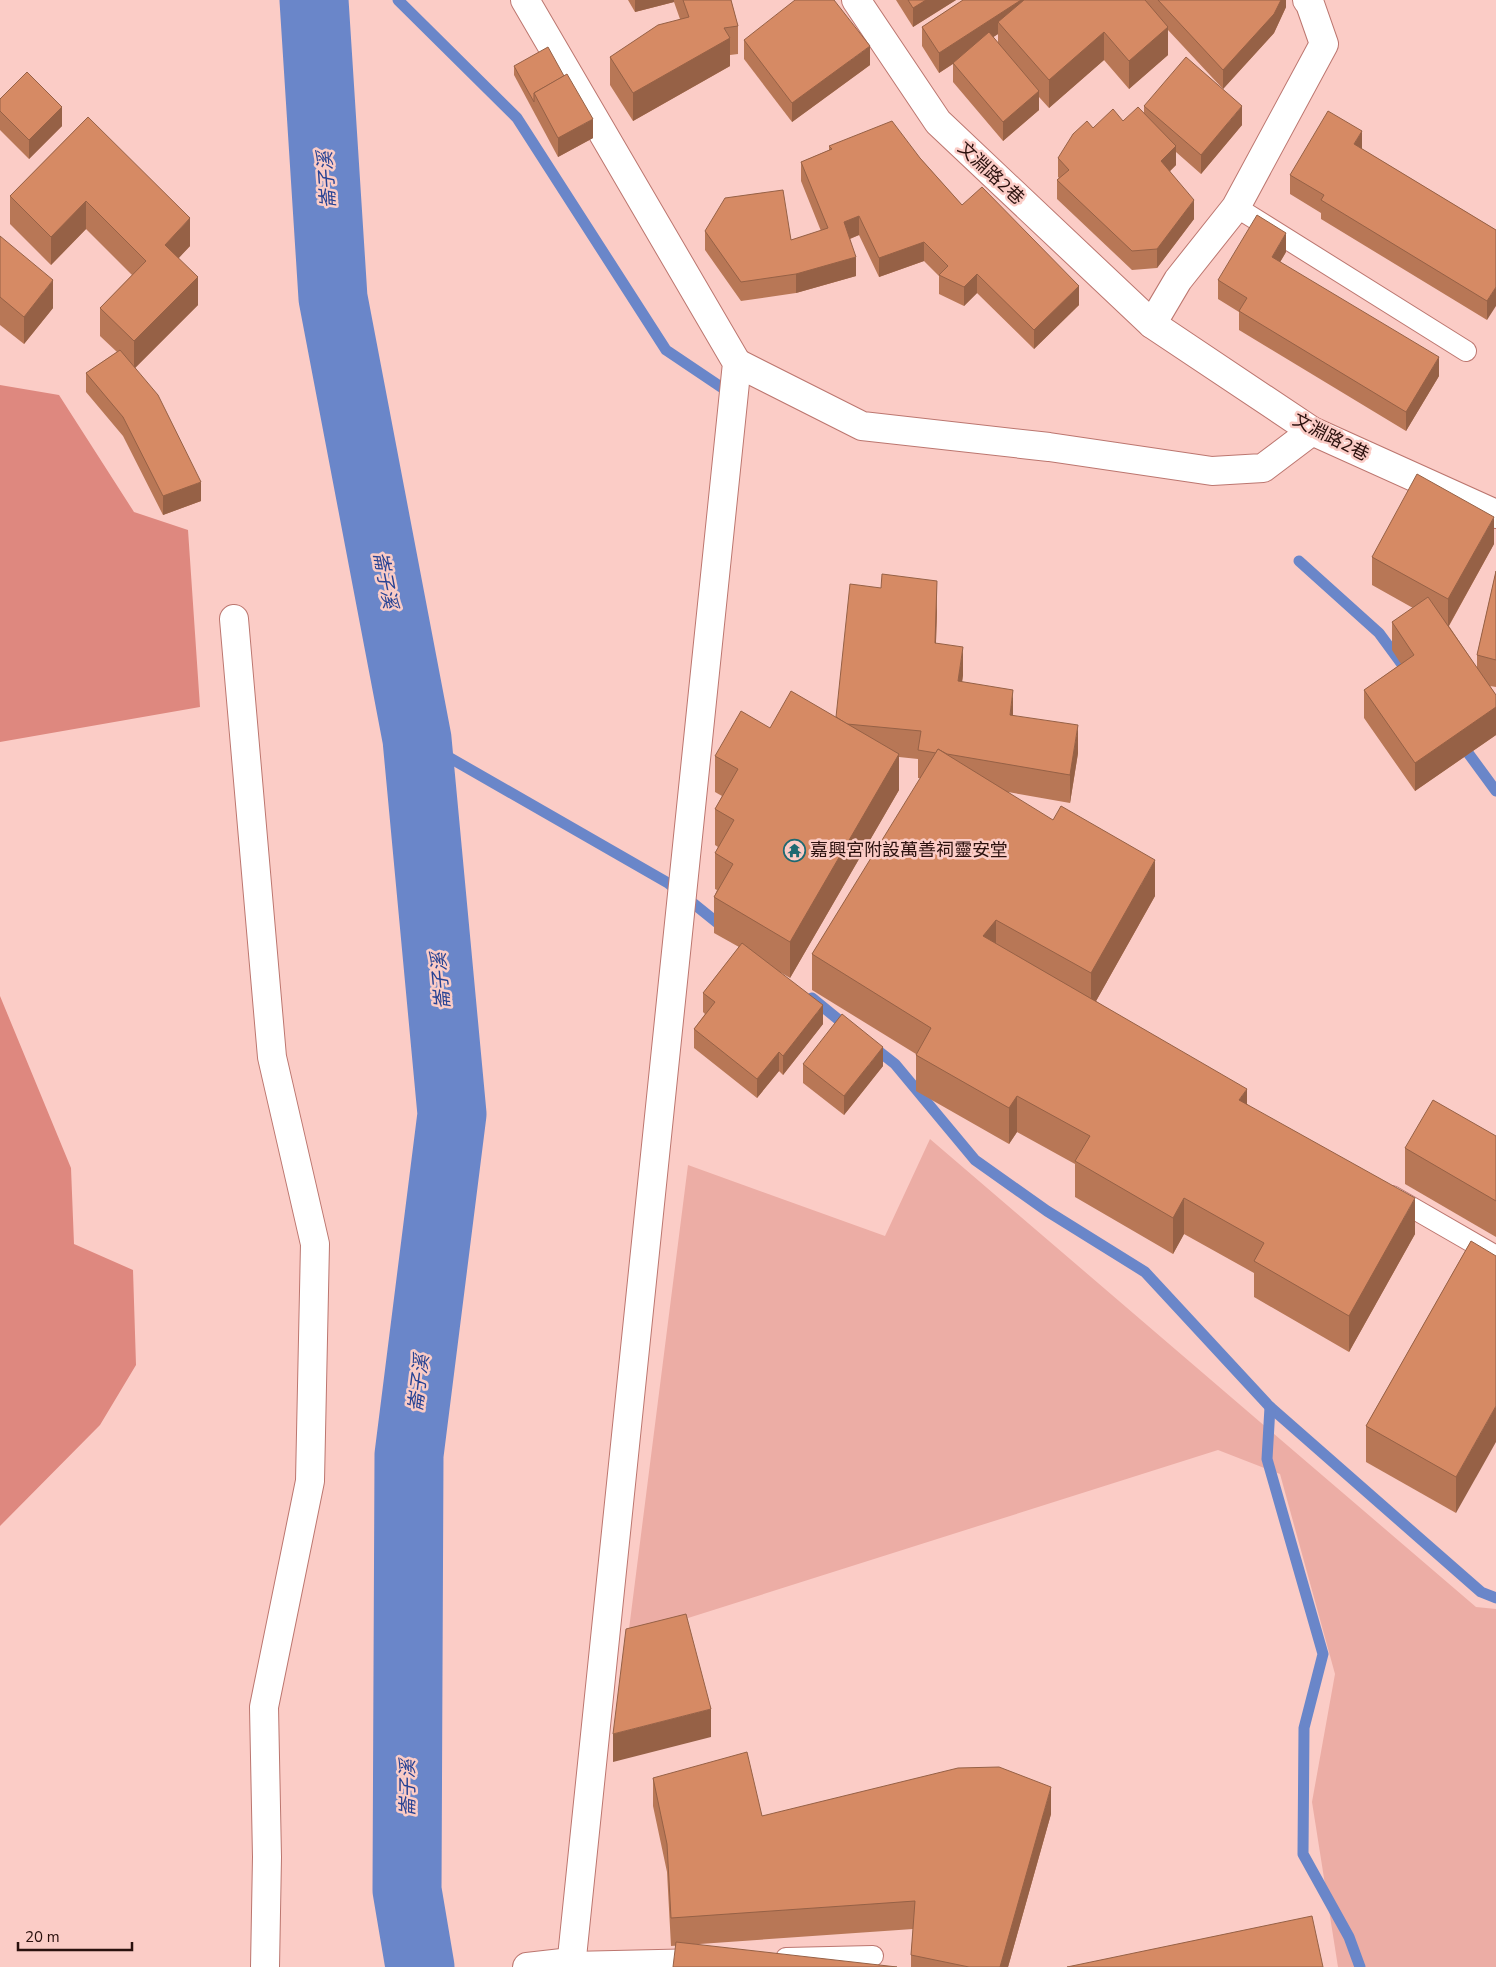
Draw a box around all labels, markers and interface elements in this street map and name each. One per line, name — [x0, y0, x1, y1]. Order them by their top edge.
street label: 文淵路2巷 — [953, 136, 1029, 210]
water label: 崙子溪 — [312, 148, 342, 209]
street label: 文淵路2巷 — [1289, 408, 1373, 466]
water label: 崙子溪 — [367, 550, 404, 614]
temple icon: 嘉興宮附設萬善祠靈安堂 — [782, 838, 806, 862]
place label: 嘉興宮附設萬善祠靈安堂 — [810, 838, 1008, 862]
water label: 崙子溪 — [425, 948, 456, 1010]
water label: 崙子溪 — [403, 1350, 436, 1413]
water label: 崙子溪 — [395, 1757, 421, 1817]
scale bar — [18, 1920, 131, 1952]
text: 20 m — [25, 1927, 60, 1947]

